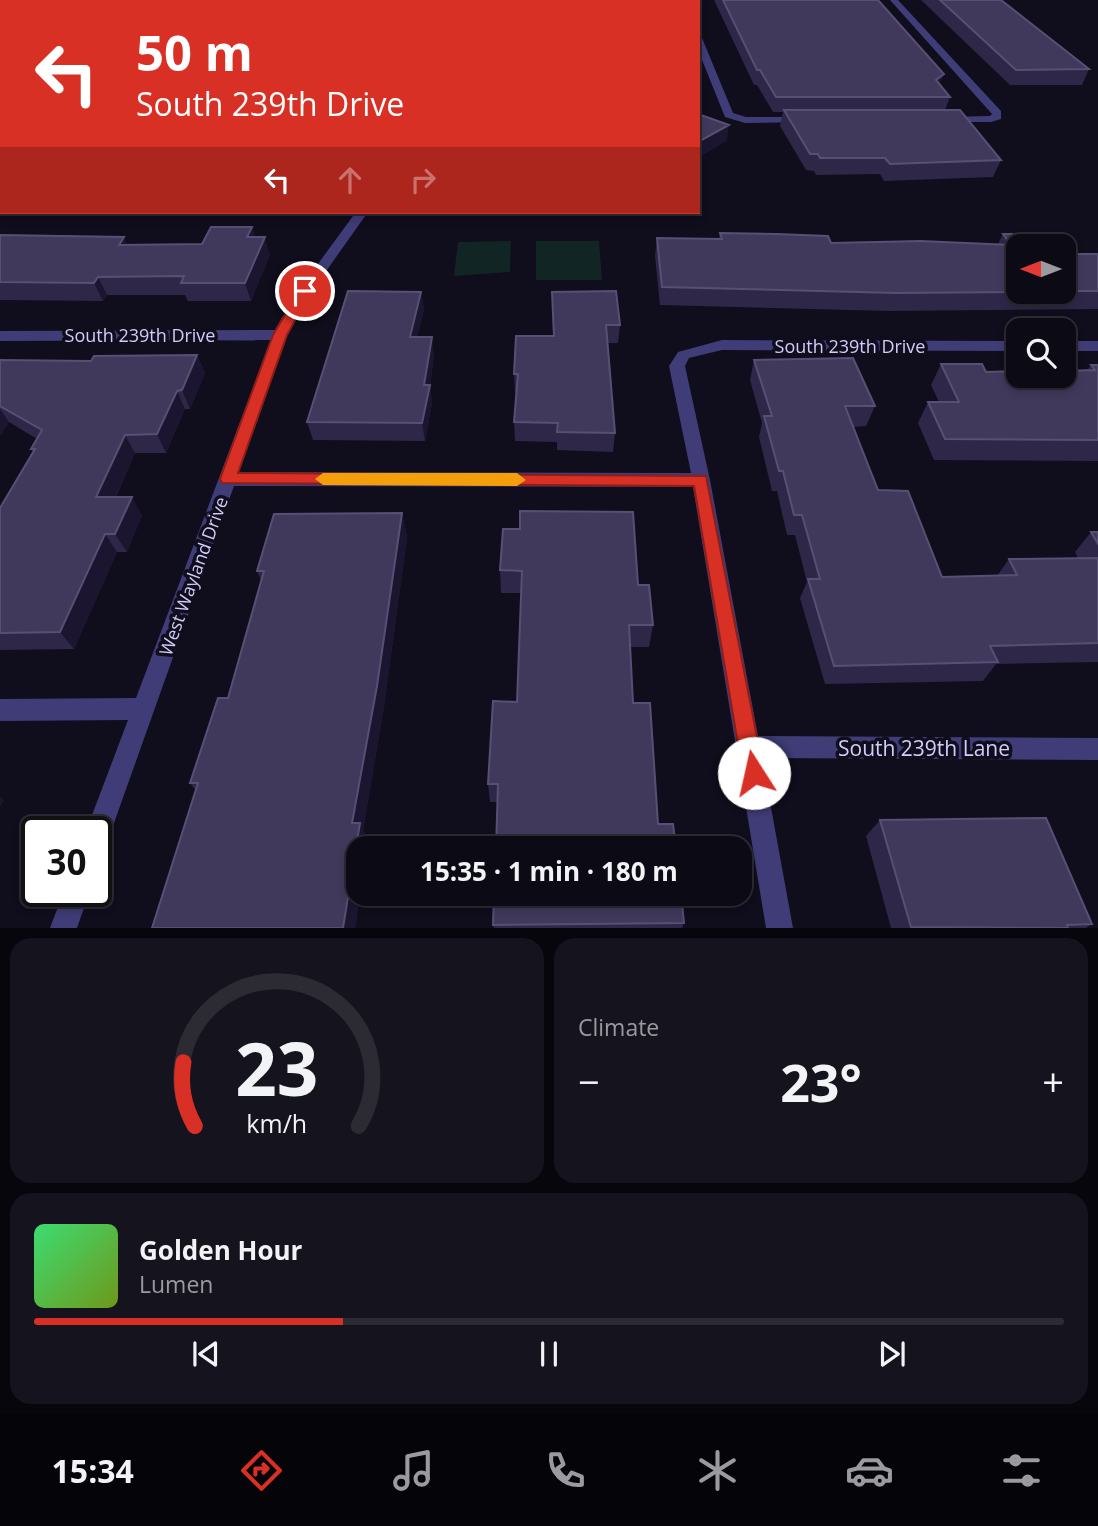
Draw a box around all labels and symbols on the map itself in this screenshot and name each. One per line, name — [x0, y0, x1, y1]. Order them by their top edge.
north arrow — [1006, 234, 1076, 304]
pin — [275, 261, 335, 321]
street label: South 239th Drive — [65, 323, 215, 347]
street label: South 239th Drive — [775, 334, 925, 358]
street label: West Wayland Drive — [153, 493, 233, 659]
street label: South 239th Lane — [838, 734, 1010, 762]
position arrow — [717, 736, 791, 810]
speed limit sign: 30 — [21, 816, 112, 907]

